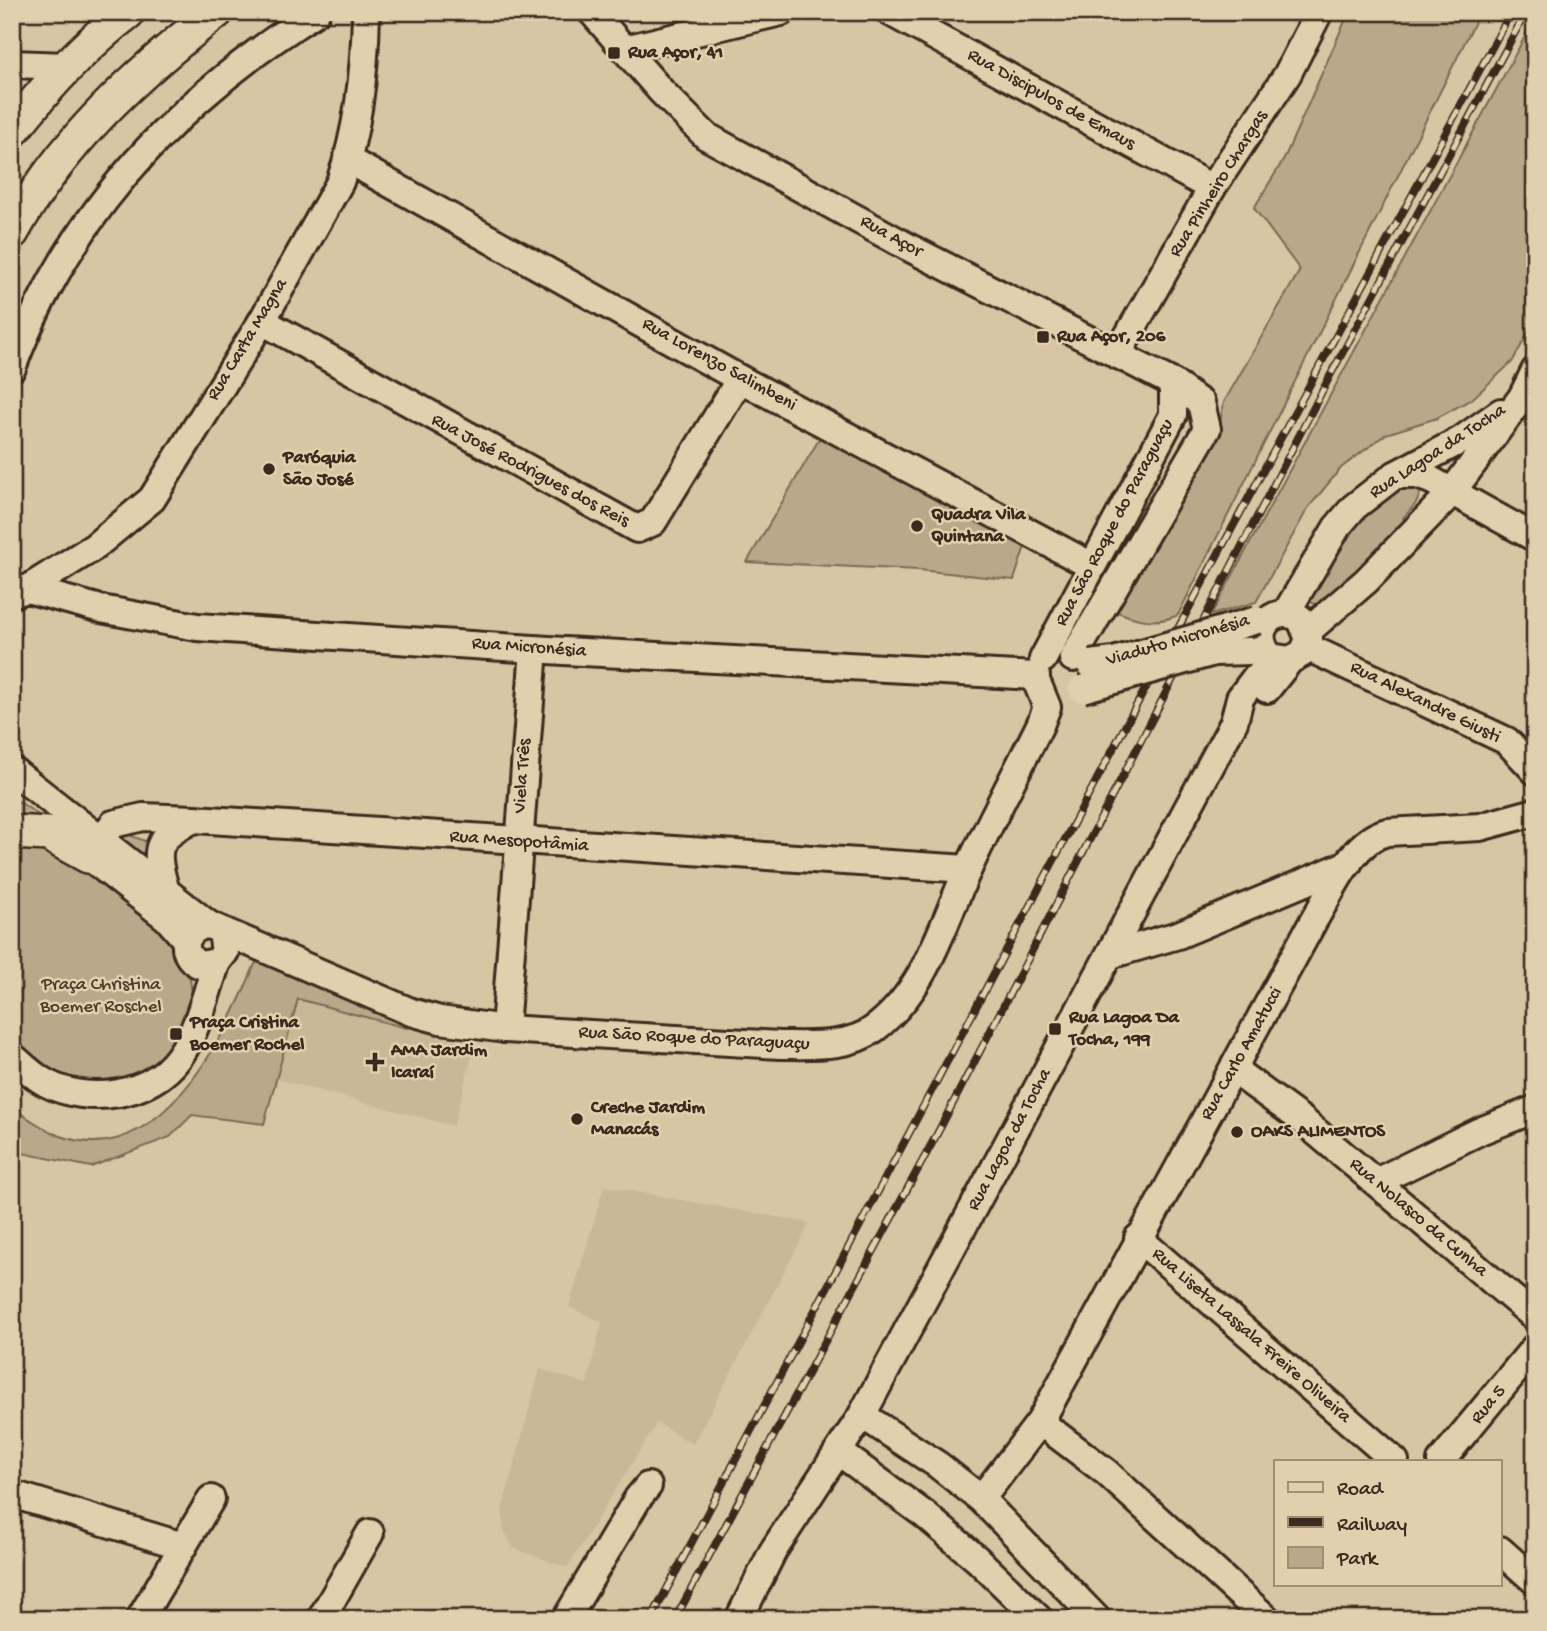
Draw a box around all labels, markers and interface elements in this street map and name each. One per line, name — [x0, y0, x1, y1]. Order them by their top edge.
place label: Rua Açor, 41 — [627, 42, 723, 65]
street label: Rua Discipulos de Emaus — [963, 44, 1140, 156]
marker: Rua Açor, 41 — [606, 45, 622, 61]
street label: Rua Pinheiro Chargas — [1164, 105, 1274, 262]
street label: Rua Açor — [856, 210, 928, 265]
street label: Rua Carta Magna — [202, 274, 294, 405]
street label: Rua Lorenzo Salimbeni — [638, 313, 800, 417]
place label: Rua Açor, 206 — [1056, 326, 1166, 349]
marker: Rua Açor, 206 — [1035, 329, 1051, 345]
street label: Rua Lagoa da Tocha — [1366, 399, 1512, 505]
street label: Rua José Rodrigues dos Reis — [427, 409, 634, 534]
street label: Rua São Roque do Paraguaçu — [1051, 415, 1180, 631]
place label: Paróquia São José — [282, 447, 357, 492]
marker: Paróquia São José — [261, 461, 277, 477]
place label: Quadra Vila Quintana — [931, 504, 1027, 549]
marker: Quadra Vila Quintana — [909, 518, 925, 534]
street label: Viaduto Micronésia — [1103, 609, 1254, 673]
street label: Rua Micronésia — [471, 633, 588, 664]
street label: Rua Alexandre Giusti — [1346, 657, 1504, 749]
street label: Viela Três — [509, 737, 537, 815]
street label: Rua Mesopotâmia — [449, 826, 591, 858]
park label: Praça Christina Boemer Roschel — [39, 974, 162, 1019]
street label: Rua Carlo Amatucci — [1196, 983, 1288, 1125]
place label: Rua Lagoa Da Tocha, 199 — [1067, 1007, 1181, 1052]
place label: Praça Cristina Boemer Rochel — [189, 1012, 304, 1057]
street label: Rua São Roque do Paraguaçu — [578, 1021, 810, 1057]
marker: Rua Lagoa Da Tocha, 199 — [1047, 1021, 1063, 1037]
marker: Praça Cristina Boemer Rochel — [168, 1026, 184, 1042]
place label: AMA Jardim Icaraí — [390, 1040, 488, 1085]
marker: AMA Jardim Icaraí — [365, 1052, 385, 1072]
street label: Rua Lagoa da Tocha — [963, 1064, 1058, 1215]
place label: Creche Jardim Manacás — [590, 1097, 705, 1142]
marker: Creche Jardim Manacás — [569, 1111, 585, 1127]
place label: OAKS ALIMENTOS — [1251, 1121, 1386, 1144]
marker: OAKS ALIMENTOS — [1229, 1124, 1245, 1140]
street label: Rua Nolasco da Cunha — [1344, 1153, 1493, 1284]
street label: Rua Liseta Lassala Freire Oliveira — [1147, 1243, 1356, 1430]
street label: Rua 5 — [1466, 1381, 1512, 1429]
legend — [1274, 1460, 1502, 1586]
text: Road — [1337, 1478, 1385, 1503]
text: Railway — [1337, 1514, 1407, 1539]
text: Park — [1336, 1548, 1380, 1573]

